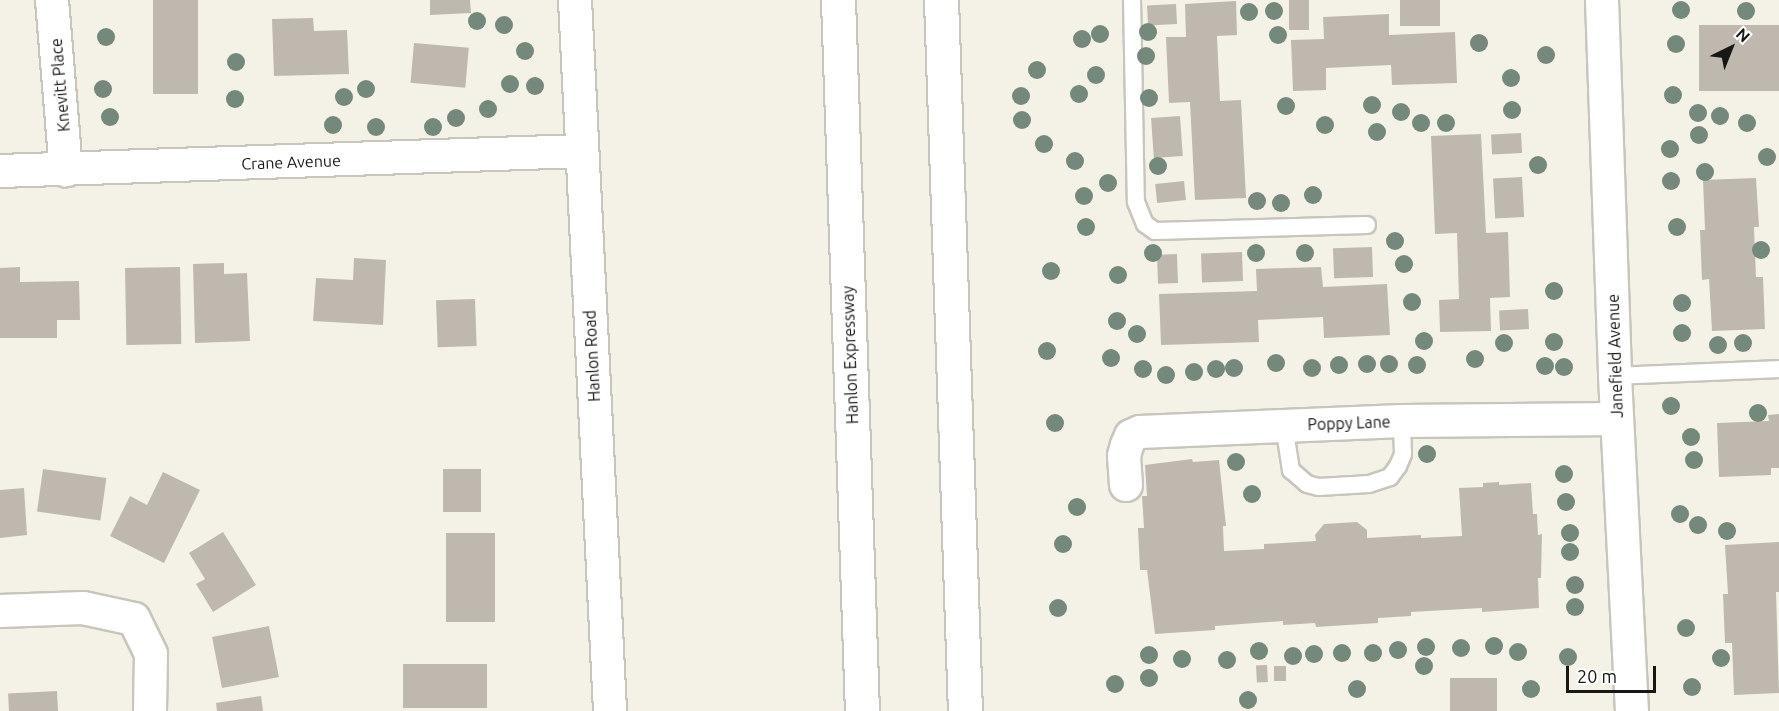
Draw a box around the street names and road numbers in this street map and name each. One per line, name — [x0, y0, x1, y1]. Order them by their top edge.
street label: Knevitt Place — [46, 37, 74, 133]
street label: Crane Avenue — [241, 151, 341, 173]
street label: Hanlon Expressway — [838, 285, 862, 425]
street label: Janefield Avenue — [1603, 294, 1627, 418]
street label: Hanlon Road — [580, 310, 604, 402]
street label: Poppy Lane — [1307, 412, 1391, 434]

